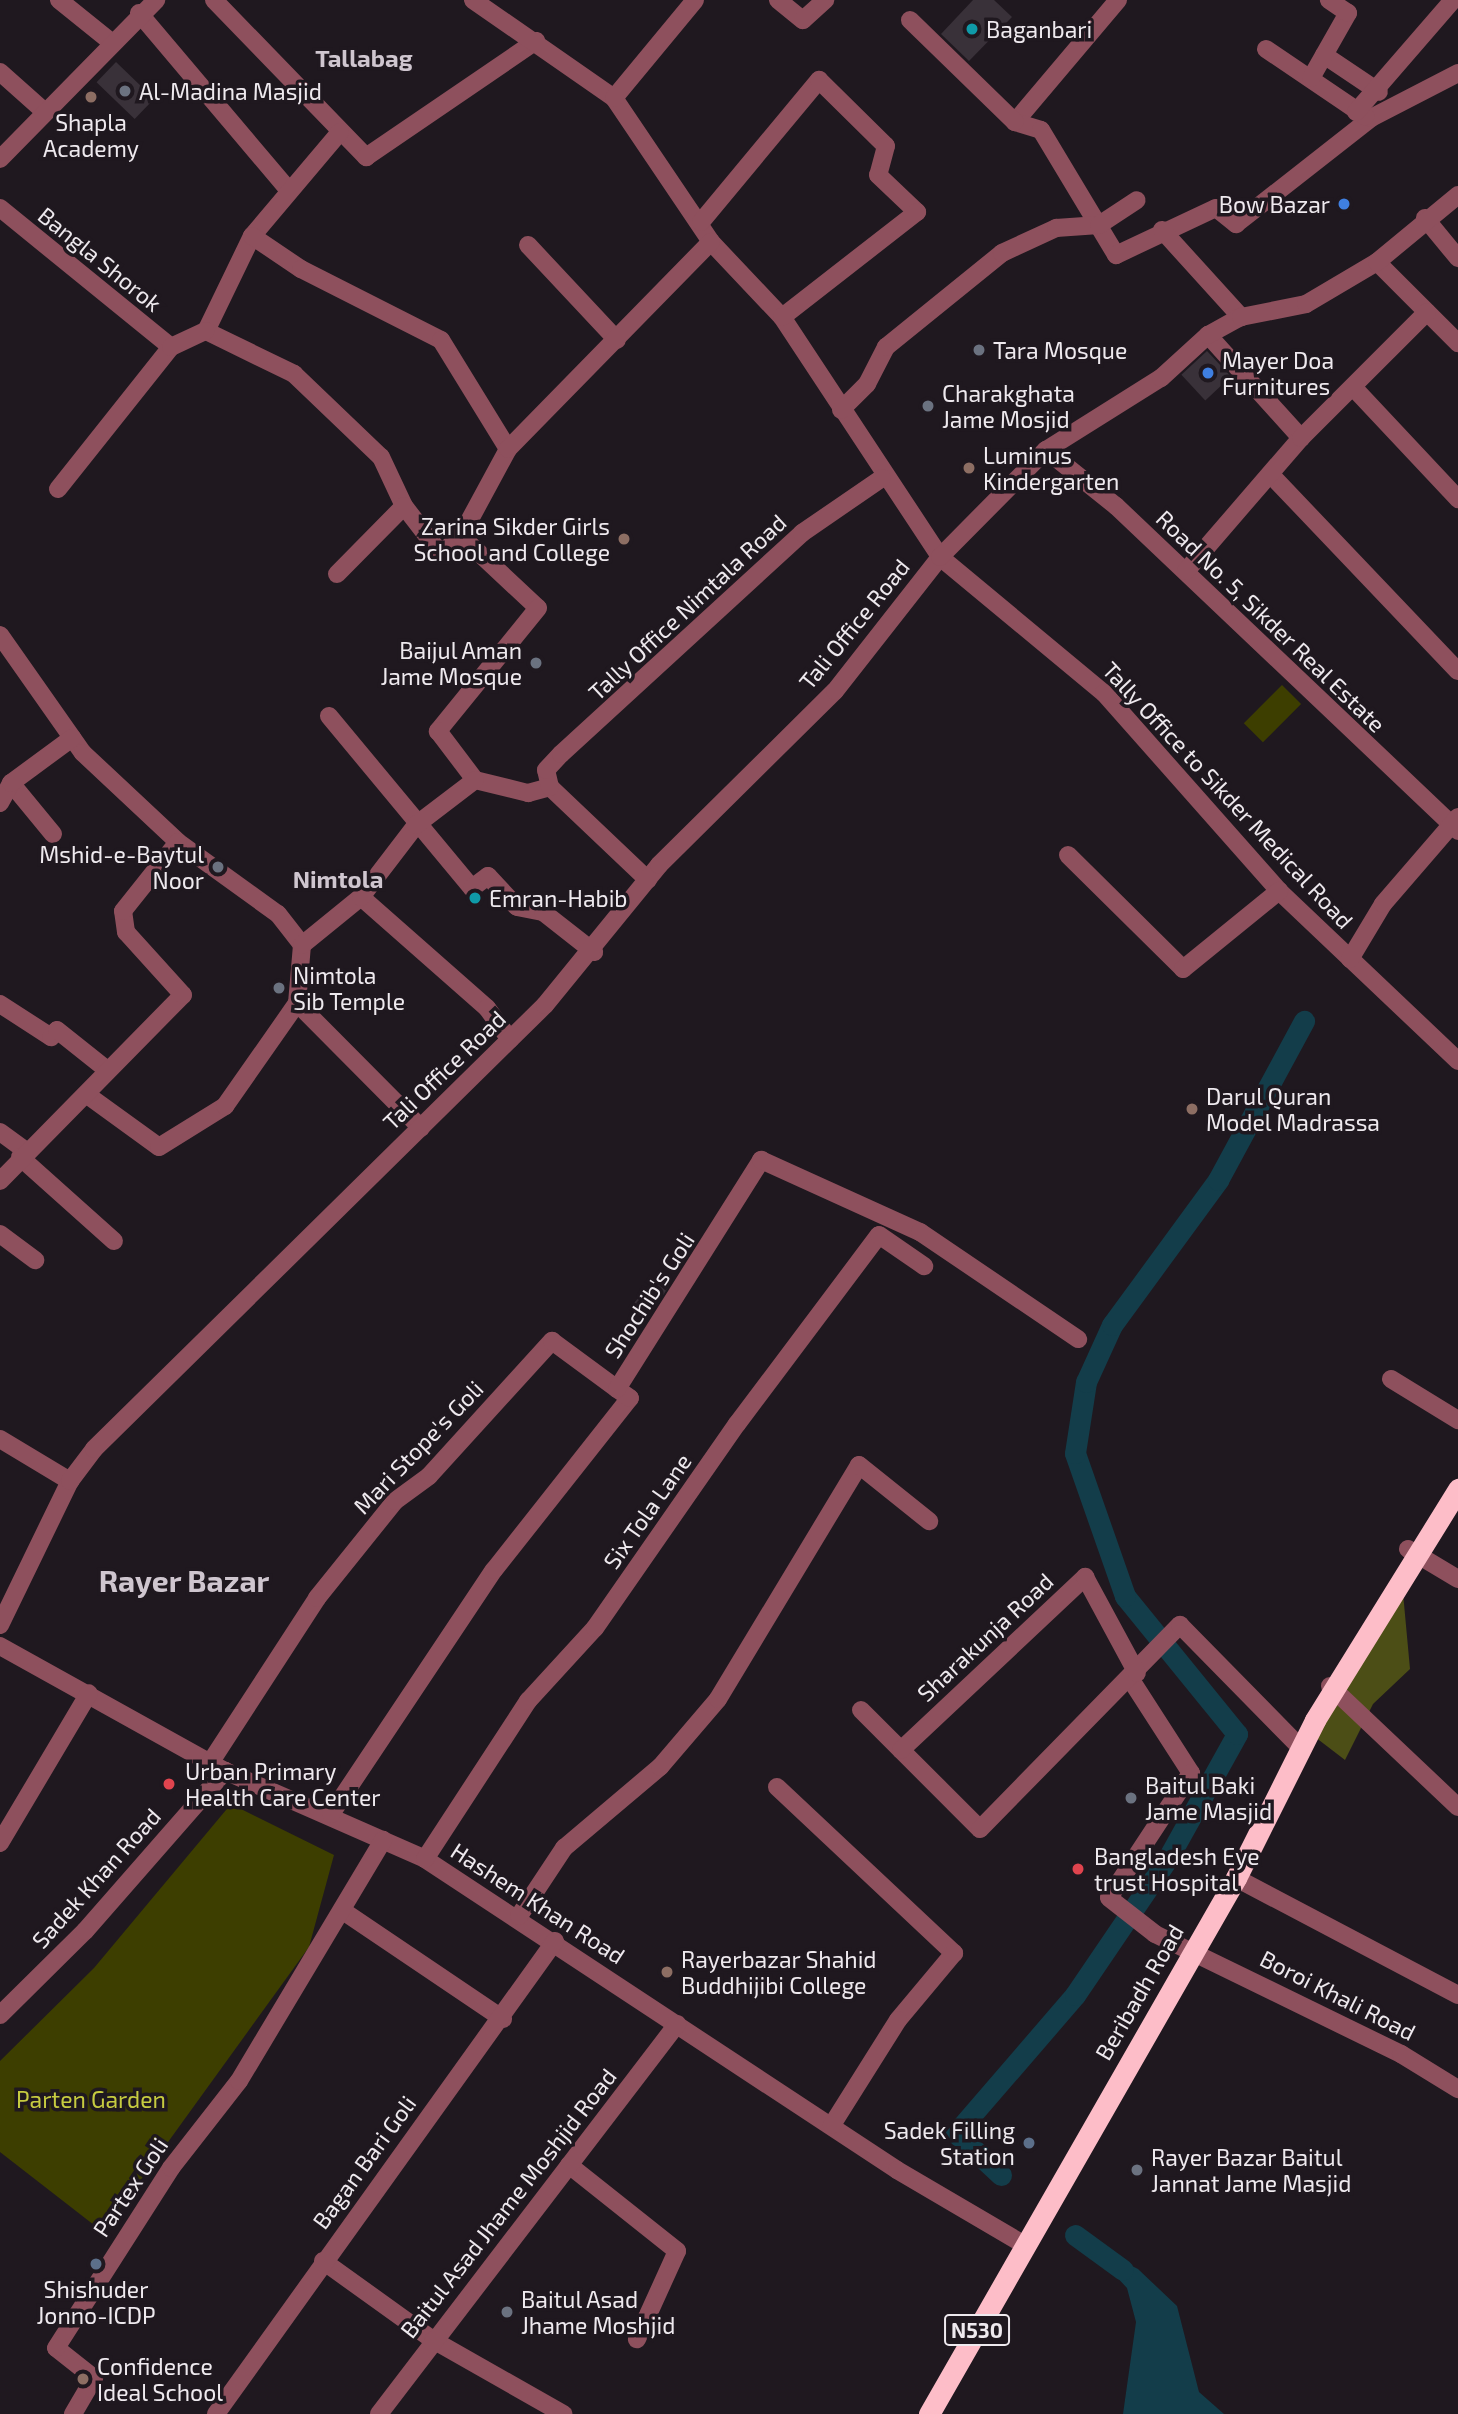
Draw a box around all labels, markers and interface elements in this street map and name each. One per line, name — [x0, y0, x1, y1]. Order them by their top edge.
place label: Baganbari — [986, 15, 1092, 43]
marker: Baganbari — [964, 21, 980, 37]
district label: Tallabag — [315, 44, 413, 72]
place label: Al-Madina Masjid — [139, 77, 322, 105]
marker: Al-Madina Masjid — [117, 83, 133, 99]
marker: Shapla Academy — [83, 89, 99, 105]
place label: Shapla Academy — [43, 108, 139, 162]
place label: Bow Bazar — [1218, 190, 1330, 218]
marker: Bow Bazar — [1336, 196, 1352, 212]
street label: Bangla Shorok — [33, 201, 167, 317]
place label: Tara Mosque — [993, 336, 1127, 364]
marker: Tara Mosque — [971, 342, 987, 358]
place label: Mayer Doa Furnitures — [1222, 346, 1334, 400]
marker: Mayer Doa Furnitures — [1200, 365, 1216, 381]
place label: Charakghata Jame Mosjid — [942, 379, 1075, 433]
marker: Charakghata Jame Mosjid — [920, 398, 936, 414]
place label: Luminus Kindergarten — [983, 441, 1119, 495]
marker: Luminus Kindergarten — [961, 460, 977, 476]
street label: Road No. 5, Sikder Real Estate — [1150, 504, 1392, 738]
street label: Tally Office Nimtala Road — [582, 508, 792, 706]
place label: Zarina Sikder Girls School and College — [413, 512, 610, 566]
marker: Zarina Sikder Girls School and College — [616, 531, 632, 547]
street label: Tali Office Road — [793, 553, 915, 695]
place label: Baijul Aman Jame Mosque — [380, 636, 522, 690]
marker: Baijul Aman Jame Mosque — [528, 655, 544, 671]
street label: Tally Office to Sikder Medical Road — [1096, 655, 1360, 935]
place label: Mshid-e-Baytul Noor — [39, 840, 204, 894]
marker: Mshid-e-Baytul Noor — [210, 859, 226, 875]
district label: Nimtola — [293, 865, 383, 893]
place label: Emran-Habib — [489, 884, 627, 912]
marker: Emran-Habib — [467, 890, 483, 906]
place label: Nimtola Sib Temple — [293, 961, 406, 1015]
marker: Nimtola Sib Temple — [271, 980, 287, 996]
street label: Tali Office Road — [377, 1005, 511, 1135]
place label: Darul Quran Model Madrassa — [1206, 1082, 1381, 1136]
marker: Darul Quran Model Madrassa — [1184, 1101, 1200, 1117]
street label: Shochib's Goli — [598, 1227, 700, 1363]
street label: Mari Stope's Goli — [347, 1375, 489, 1519]
street label: Six Tola Lane — [597, 1448, 697, 1574]
district label: Rayer Bazar — [98, 1562, 270, 1598]
street label: Sharakunja Road — [911, 1567, 1059, 1707]
place label: Urban Primary Health Care Center — [185, 1757, 381, 1811]
place label: Baitul Baki Jame Masjid — [1145, 1771, 1272, 1825]
marker: Urban Primary Health Care Center — [159, 1774, 179, 1794]
marker: Baitul Baki Jame Masjid — [1123, 1790, 1139, 1806]
street label: Sadek Khan Road — [26, 1802, 166, 1954]
street label: Hashem Khan Road — [446, 1836, 630, 1970]
place label: Bangladesh Eye trust Hospital — [1094, 1842, 1260, 1896]
marker: Bangladesh Eye trust Hospital — [1068, 1859, 1088, 1879]
street label: Beribadh Road — [1089, 1919, 1189, 2065]
street label: Boroi Khali Road — [1256, 1944, 1420, 2046]
place label: Rayerbazar Shahid Buddhijibi College — [681, 1945, 877, 1999]
marker: Rayerbazar Shahid Buddhijibi College — [659, 1964, 675, 1980]
street label: Baitul Asad Jhame Moshjid Road — [394, 2062, 622, 2344]
park label: Parten Garden — [16, 2085, 166, 2113]
street label: Bagan Bari Goli — [306, 2090, 422, 2234]
place label: Sadek Filling Station — [883, 2116, 1015, 2170]
street label: Partex Goli — [87, 2132, 173, 2242]
marker: Sadek Filling Station — [1021, 2135, 1037, 2151]
place label: Rayer Bazar Baitul Jannat Jame Masjid — [1151, 2143, 1352, 2197]
marker: Rayer Bazar Baitul Jannat Jame Masjid — [1129, 2162, 1145, 2178]
marker: Shishuder Jonno-ICDP — [88, 2256, 104, 2272]
place label: Shishuder Jonno-ICDP — [37, 2275, 155, 2329]
place label: Baitul Asad Jhame Moshjid — [521, 2285, 675, 2339]
marker: Baitul Asad Jhame Moshjid — [499, 2304, 515, 2320]
road number: N530 — [944, 2312, 1010, 2348]
place label: Confidence Ideal School — [97, 2352, 224, 2406]
marker: Confidence Ideal School — [75, 2371, 91, 2387]

